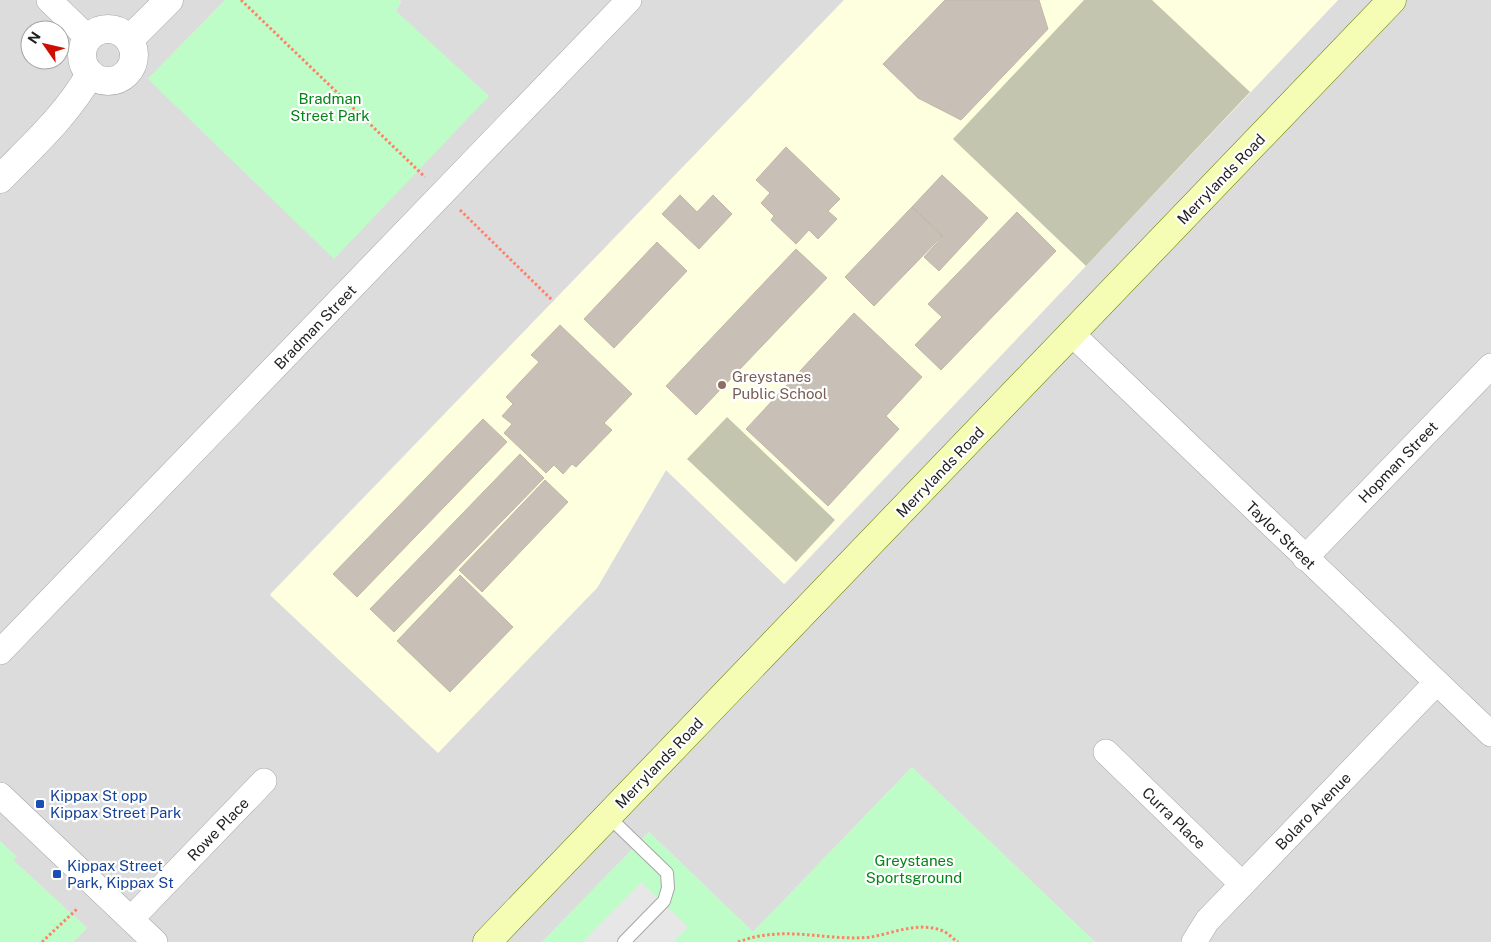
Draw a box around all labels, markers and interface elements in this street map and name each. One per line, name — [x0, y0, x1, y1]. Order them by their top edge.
north arrow — [20, 20, 70, 70]
text: N — [25, 29, 44, 47]
park label: Bradman Street Park — [290, 90, 370, 124]
street label: Merrylands Road — [1174, 130, 1268, 228]
street label: Bradman Street — [271, 281, 360, 373]
place label: Greystanes Public School — [732, 368, 827, 402]
marker: Greystanes Public School — [716, 379, 728, 391]
street label: Hopman Street — [1355, 418, 1441, 506]
street label: Merrylands Road — [893, 423, 987, 521]
street label: Taylor Street — [1243, 498, 1319, 573]
street label: Merrylands Road — [612, 714, 706, 812]
street label: Bolaro Avenue — [1272, 769, 1354, 853]
street label: Curra Place — [1139, 784, 1209, 852]
place label: Kippax St opp Kippax Street Park — [50, 787, 182, 821]
street label: Rowe Place — [184, 794, 252, 864]
marker: Kippax St opp Kippax Street Park — [34, 798, 46, 810]
park label: Greystanes Sportsground — [866, 852, 962, 886]
place label: Kippax Street Park, Kippax St — [67, 857, 174, 891]
marker: Kippax Street Park, Kippax St — [51, 868, 63, 880]

